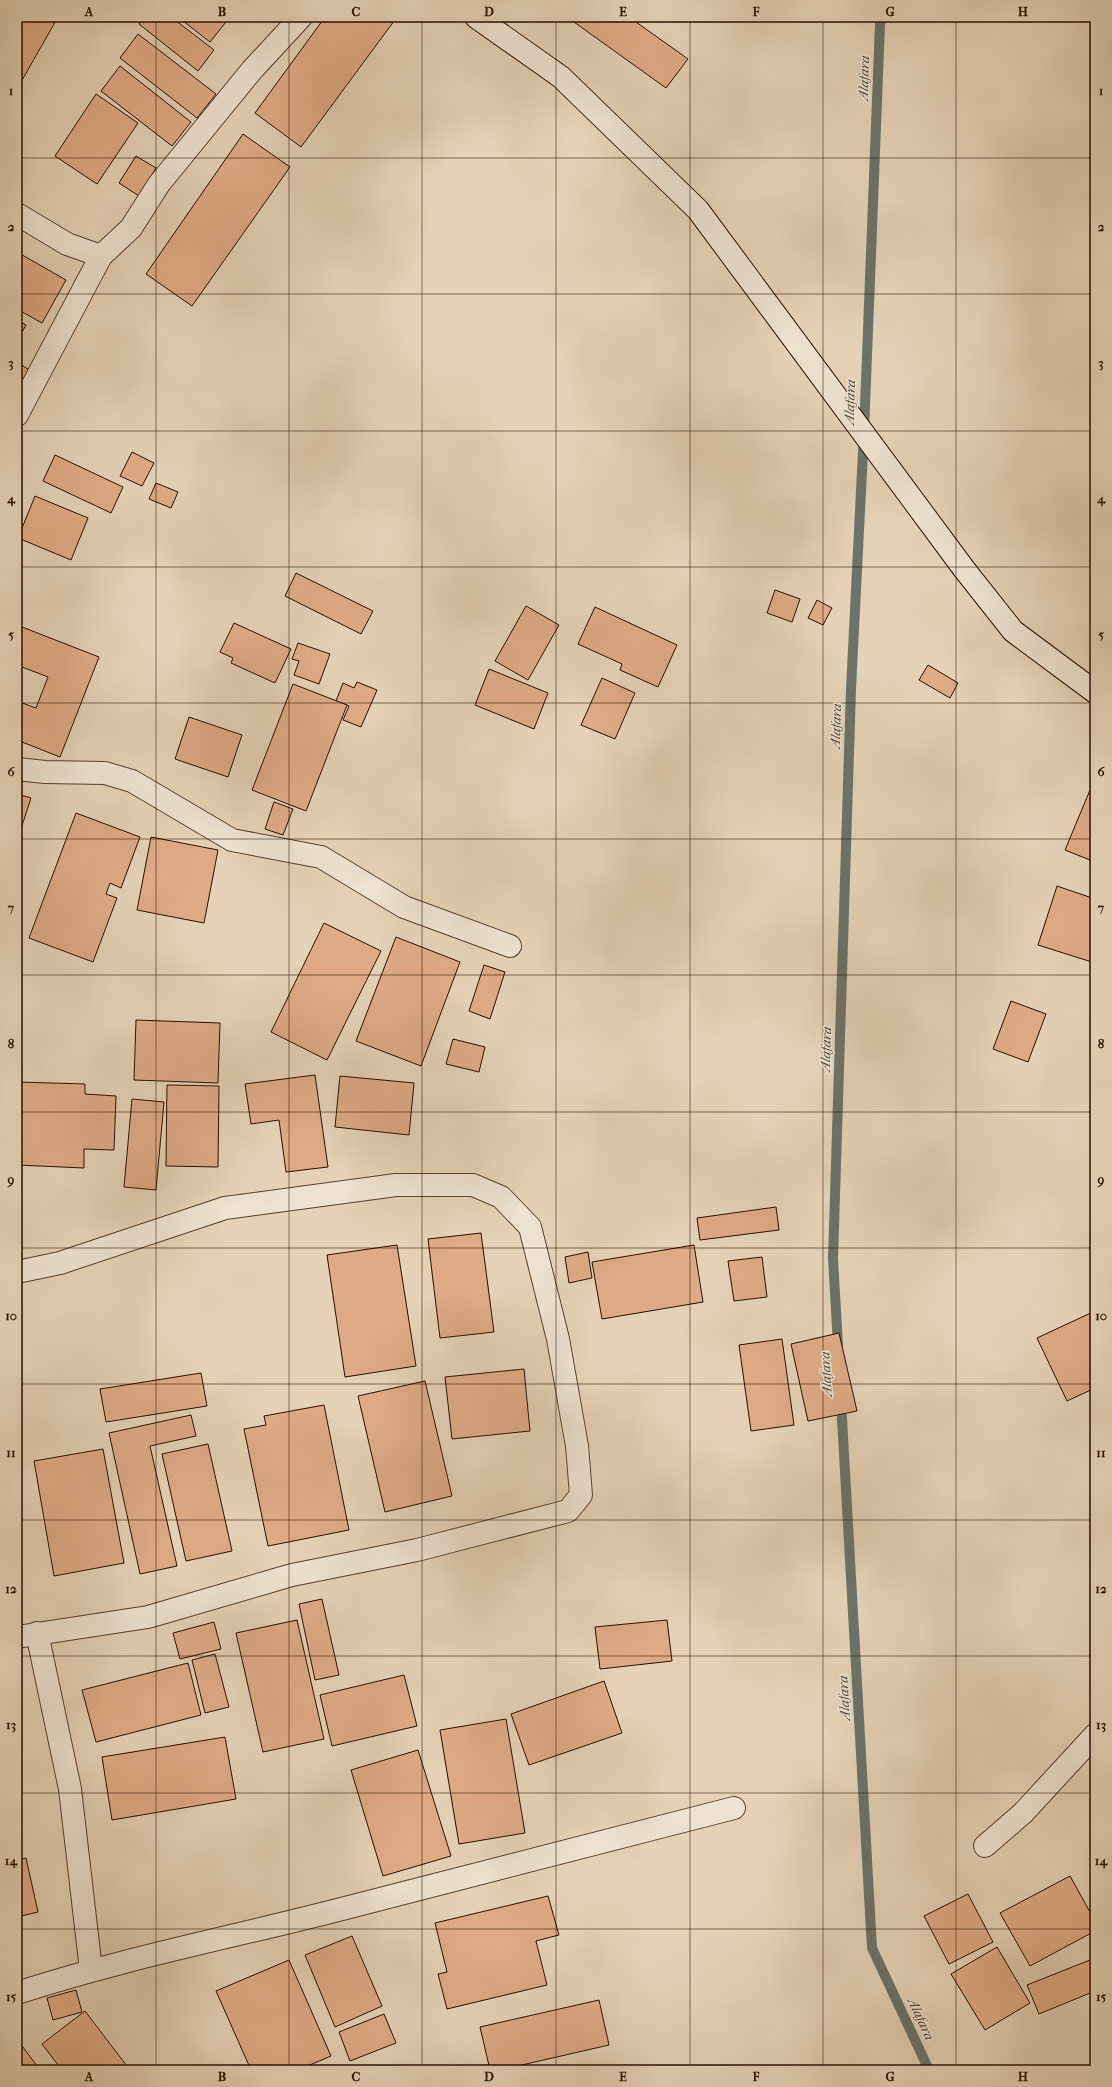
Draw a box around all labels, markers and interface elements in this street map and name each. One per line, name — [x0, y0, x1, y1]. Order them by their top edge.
text: A — [84, 4, 94, 19]
text: B — [218, 4, 227, 19]
text: C — [352, 4, 361, 19]
text: D — [484, 4, 494, 19]
text: E — [619, 4, 627, 19]
text: F — [752, 4, 760, 19]
text: G — [885, 4, 895, 19]
text: H — [1018, 4, 1029, 19]
water label: Alafara — [855, 55, 873, 103]
text: 1 — [9, 83, 14, 98]
text: 1 — [1099, 83, 1104, 98]
text: 2 — [8, 219, 15, 234]
text: 2 — [1098, 219, 1105, 234]
text: 3 — [8, 355, 14, 371]
text: 3 — [1098, 355, 1104, 371]
water label: Alafara — [841, 379, 859, 427]
text: 4 — [6, 491, 16, 507]
text: 4 — [1096, 491, 1106, 507]
text: 5 — [8, 627, 14, 642]
text: 5 — [1098, 627, 1104, 642]
water label: Alafara — [827, 703, 845, 751]
text: 6 — [7, 764, 15, 779]
text: 6 — [1097, 764, 1105, 779]
text: 7 — [7, 900, 15, 915]
text: 7 — [1097, 900, 1105, 915]
water label: Alafara — [817, 1026, 835, 1074]
text: 8 — [8, 1036, 15, 1051]
text: 8 — [1098, 1036, 1105, 1051]
text: 9 — [7, 1172, 15, 1188]
text: 9 — [1097, 1172, 1105, 1188]
text: 10 — [5, 1308, 17, 1323]
text: 10 — [1095, 1308, 1107, 1323]
water label: Alafara — [816, 1351, 836, 1399]
text: 11 — [6, 1445, 16, 1460]
text: 11 — [1096, 1445, 1106, 1460]
text: 12 — [5, 1581, 17, 1596]
text: 12 — [1095, 1581, 1107, 1596]
water label: Alafara — [834, 1675, 854, 1723]
text: 13 — [6, 1717, 16, 1733]
text: 13 — [1096, 1717, 1106, 1733]
text: 14 — [5, 1853, 18, 1869]
text: 14 — [1095, 1853, 1108, 1869]
text: 15 — [6, 1989, 16, 2004]
text: 15 — [1096, 1989, 1106, 2004]
water label: Alafara — [903, 1993, 938, 2043]
text: A — [84, 2069, 94, 2084]
text: B — [218, 2069, 227, 2084]
text: C — [352, 2069, 361, 2084]
text: D — [484, 2069, 494, 2084]
text: E — [619, 2069, 627, 2084]
text: F — [752, 2069, 760, 2084]
text: G — [885, 2069, 895, 2084]
text: H — [1018, 2069, 1029, 2084]

